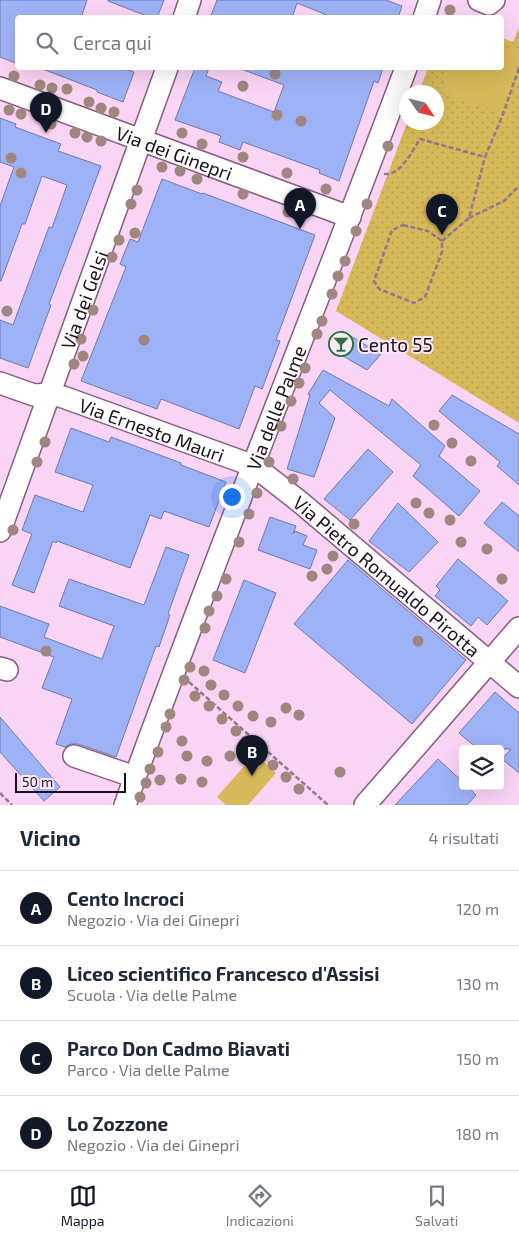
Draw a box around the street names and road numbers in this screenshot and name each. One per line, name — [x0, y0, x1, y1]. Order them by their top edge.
street label: Via dei Ginepri — [113, 120, 236, 184]
street label: Via dei Gelsi — [55, 247, 112, 352]
street label: Via delle Palme — [241, 342, 310, 473]
street label: Via Ernesto Mauri — [76, 392, 228, 466]
street label: Via Pietro Romualdo Pirotta — [289, 490, 485, 661]

